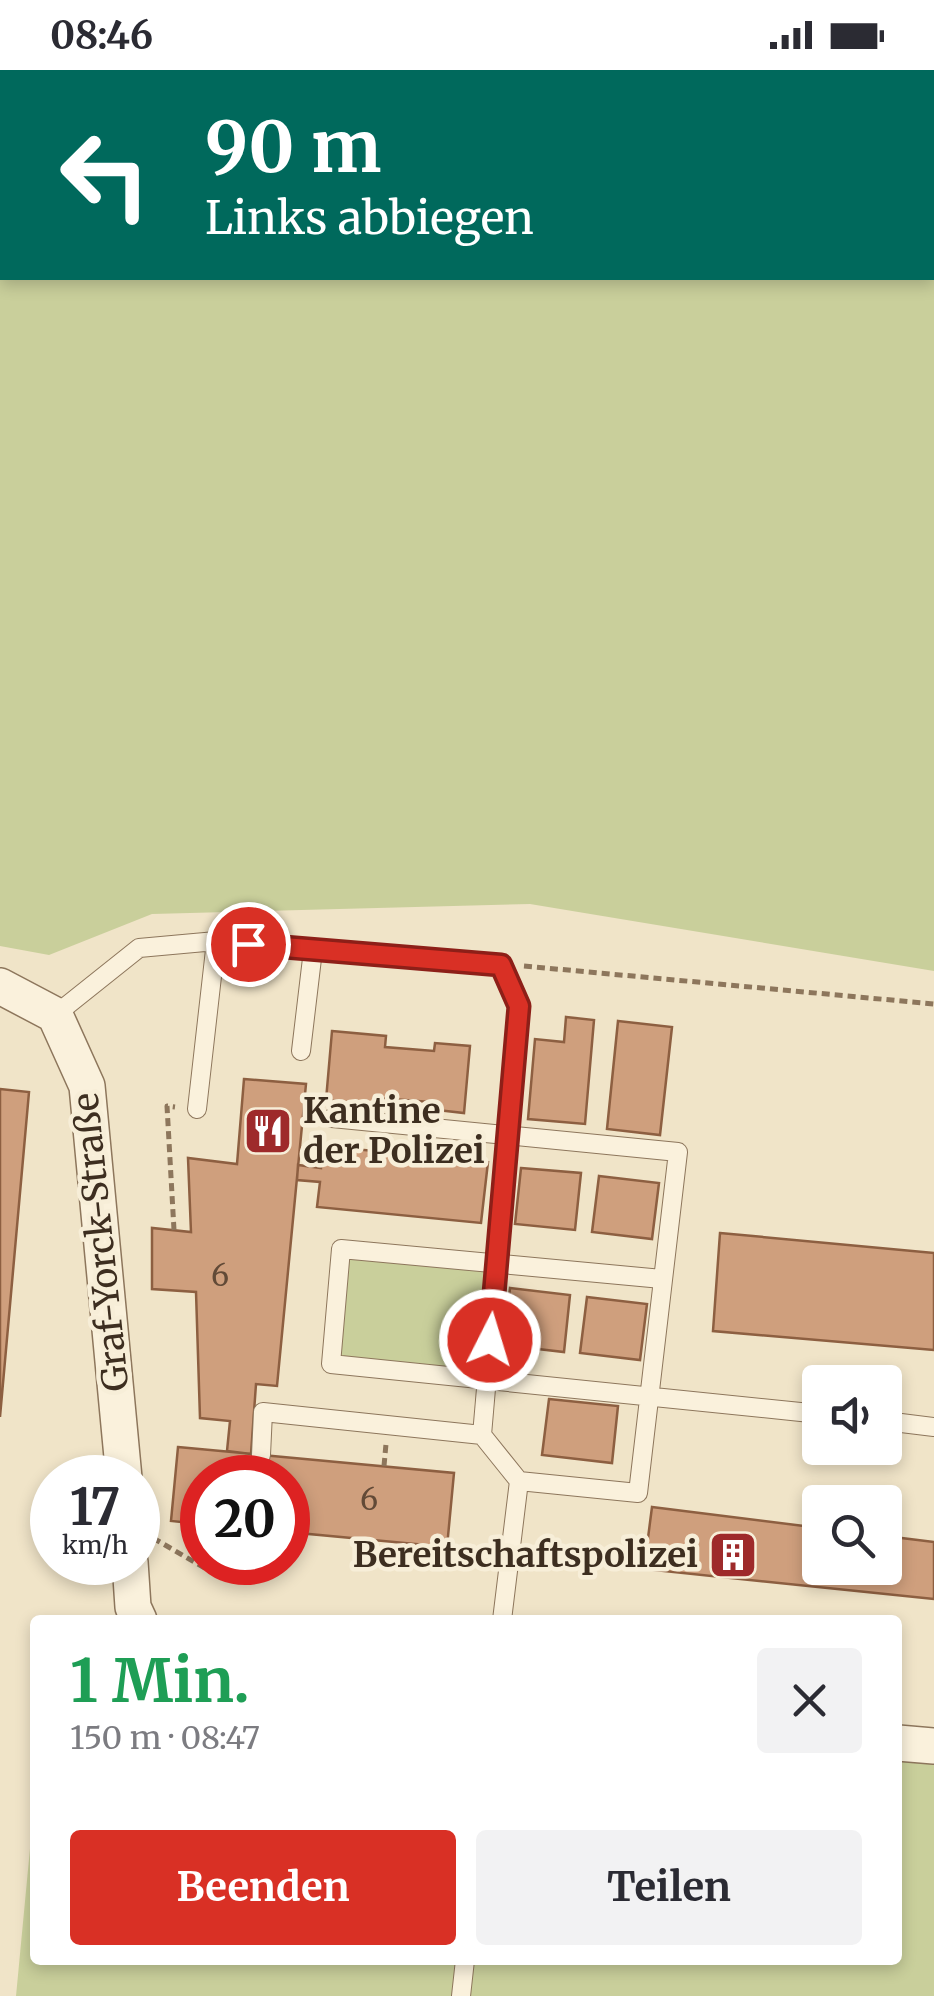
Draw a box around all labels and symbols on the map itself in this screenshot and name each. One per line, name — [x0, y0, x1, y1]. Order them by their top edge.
pin — [206, 902, 291, 987]
place label: Kantine der Polizei — [303, 1089, 485, 1173]
street label: Graf-Yorck-Straße — [63, 1091, 139, 1393]
restaurant icon: Kantine der Polizei — [242, 1105, 294, 1157]
house number: 6 — [211, 1256, 229, 1294]
position arrow — [438, 1288, 542, 1392]
speed limit sign: 20 — [180, 1455, 310, 1585]
house number: 6 — [360, 1480, 378, 1518]
building icon: Bereitschaftspolizei — [707, 1529, 759, 1581]
place label: Bereitschaftspolizei — [353, 1533, 698, 1577]

